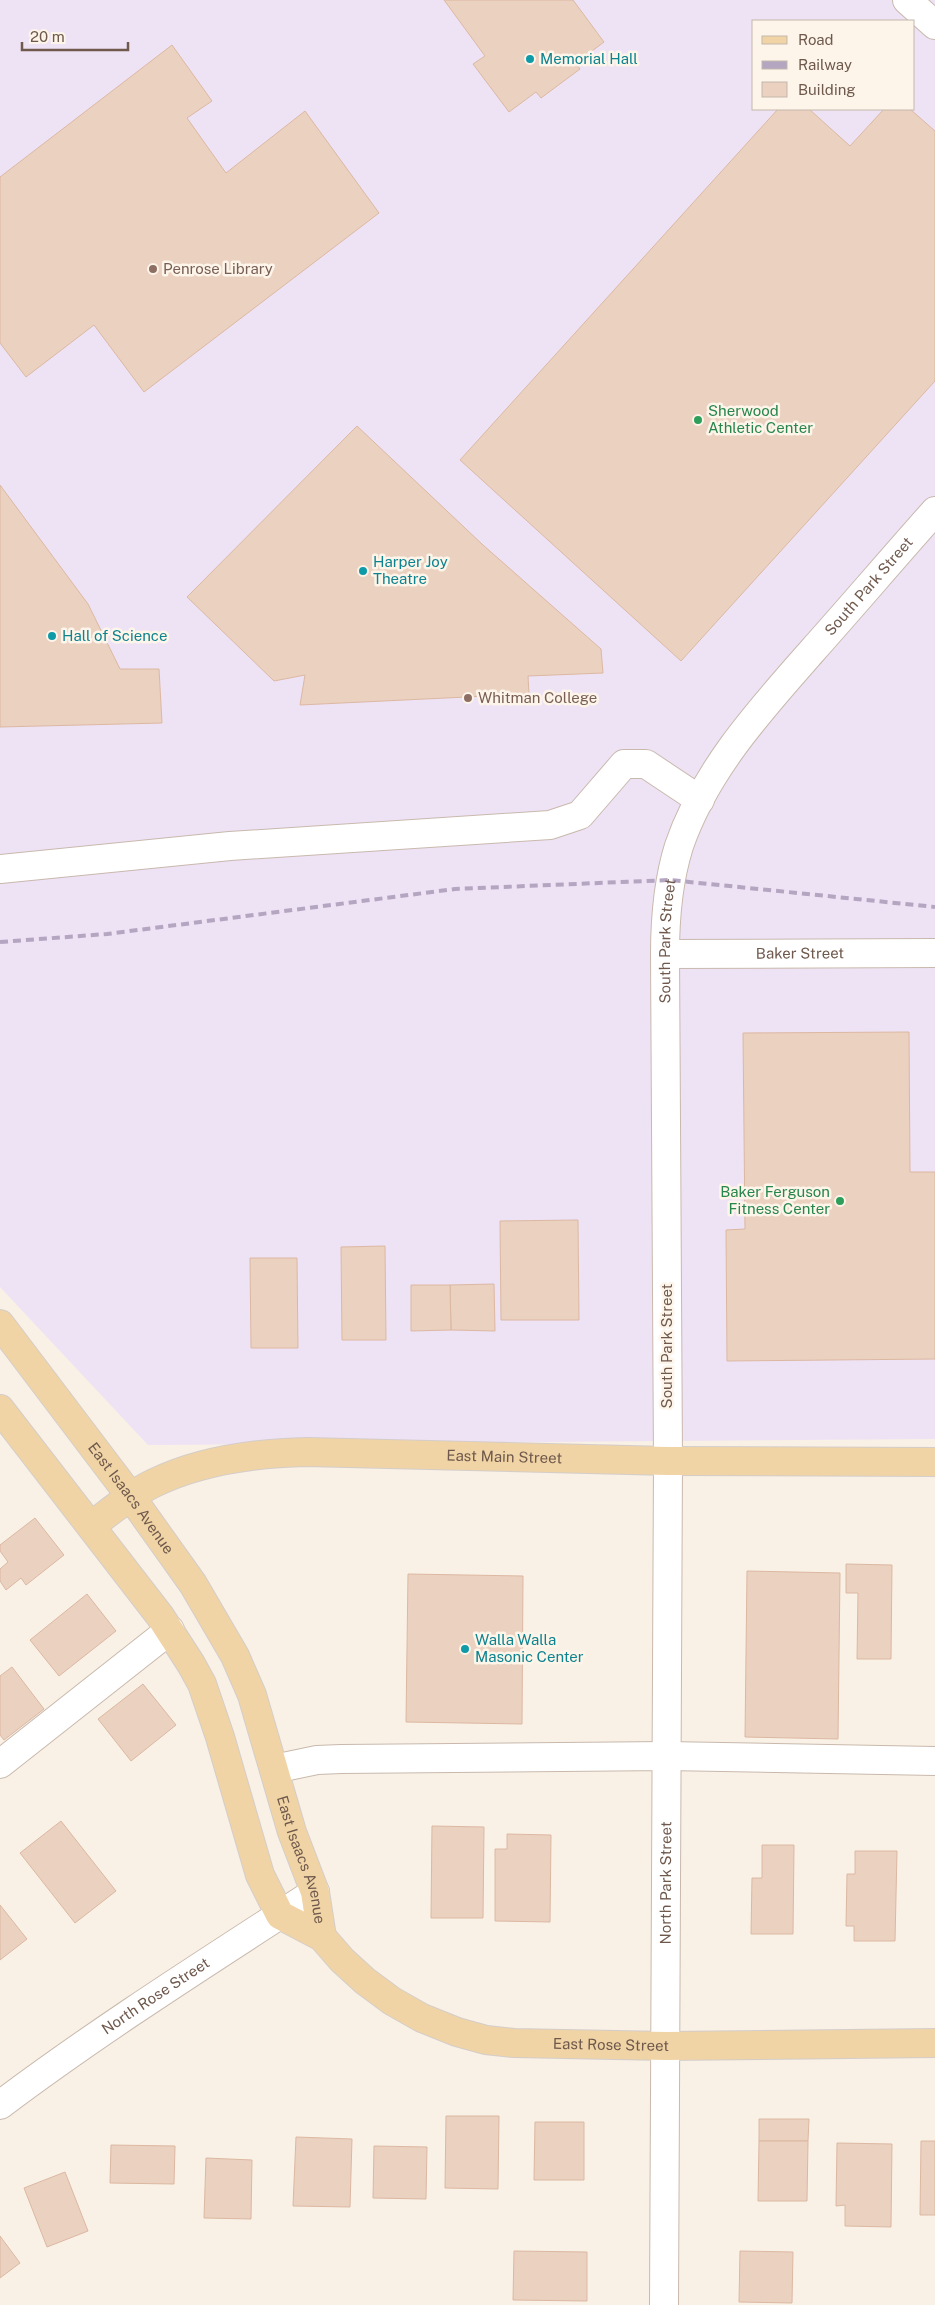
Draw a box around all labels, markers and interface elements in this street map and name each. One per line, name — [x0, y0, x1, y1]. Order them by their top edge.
scale bar — [22, 20, 129, 52]
legend — [752, 20, 915, 110]
text: 20 m — [30, 28, 65, 45]
text: Road — [798, 31, 834, 48]
place label: Memorial Hall — [540, 50, 638, 67]
marker: Memorial Hall — [524, 53, 536, 65]
text: Railway — [798, 56, 852, 73]
text: Building — [798, 81, 856, 98]
place label: Penrose Library — [163, 260, 273, 277]
marker: Penrose Library — [147, 263, 159, 275]
place label: Sherwood Athletic Center — [708, 402, 813, 436]
marker: Sherwood Athletic Center — [692, 414, 704, 426]
street label: South Park Street — [821, 533, 916, 639]
place label: Harper Joy Theatre — [373, 553, 448, 587]
marker: Harper Joy Theatre — [357, 565, 369, 577]
place label: Hall of Science — [62, 627, 167, 644]
marker: Hall of Science — [46, 630, 58, 642]
place label: Whitman College — [478, 689, 597, 706]
marker: Whitman College — [462, 692, 474, 704]
street label: South Park Street — [656, 877, 679, 1004]
street label: Baker Street — [756, 944, 844, 962]
place label: Baker Ferguson Fitness Center — [720, 1183, 830, 1217]
marker: Baker Ferguson Fitness Center — [834, 1195, 846, 1207]
street label: South Park Street — [658, 1283, 675, 1408]
street label: East Isaacs Avenue — [85, 1439, 178, 1557]
street label: East Main Street — [446, 1446, 563, 1466]
place label: Walla Walla Masonic Center — [475, 1631, 584, 1665]
marker: Walla Walla Masonic Center — [459, 1643, 471, 1655]
street label: East Isaacs Avenue — [274, 1794, 329, 1925]
street label: North Park Street — [657, 1821, 674, 1945]
street label: North Rose Street — [98, 1954, 212, 2038]
street label: East Rose Street — [553, 2035, 669, 2054]

